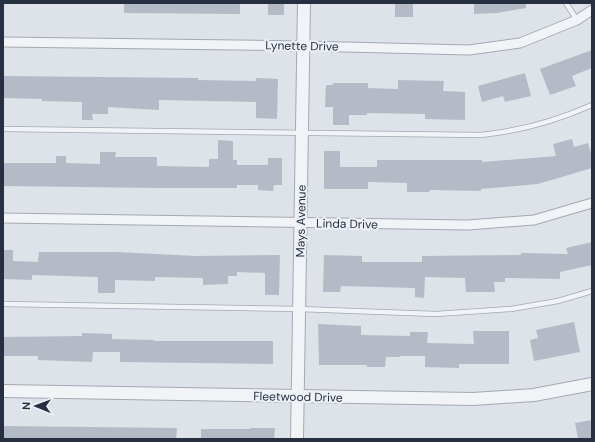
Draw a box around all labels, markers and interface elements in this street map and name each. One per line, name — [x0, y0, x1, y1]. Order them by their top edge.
street label: Lynette Drive — [265, 37, 339, 55]
street label: Mays Avenue — [292, 184, 310, 258]
street label: Linda Drive — [316, 215, 378, 233]
north arrow — [16, 386, 56, 426]
street label: Fleetwood Drive — [253, 388, 343, 406]
text: N — [19, 402, 33, 410]

